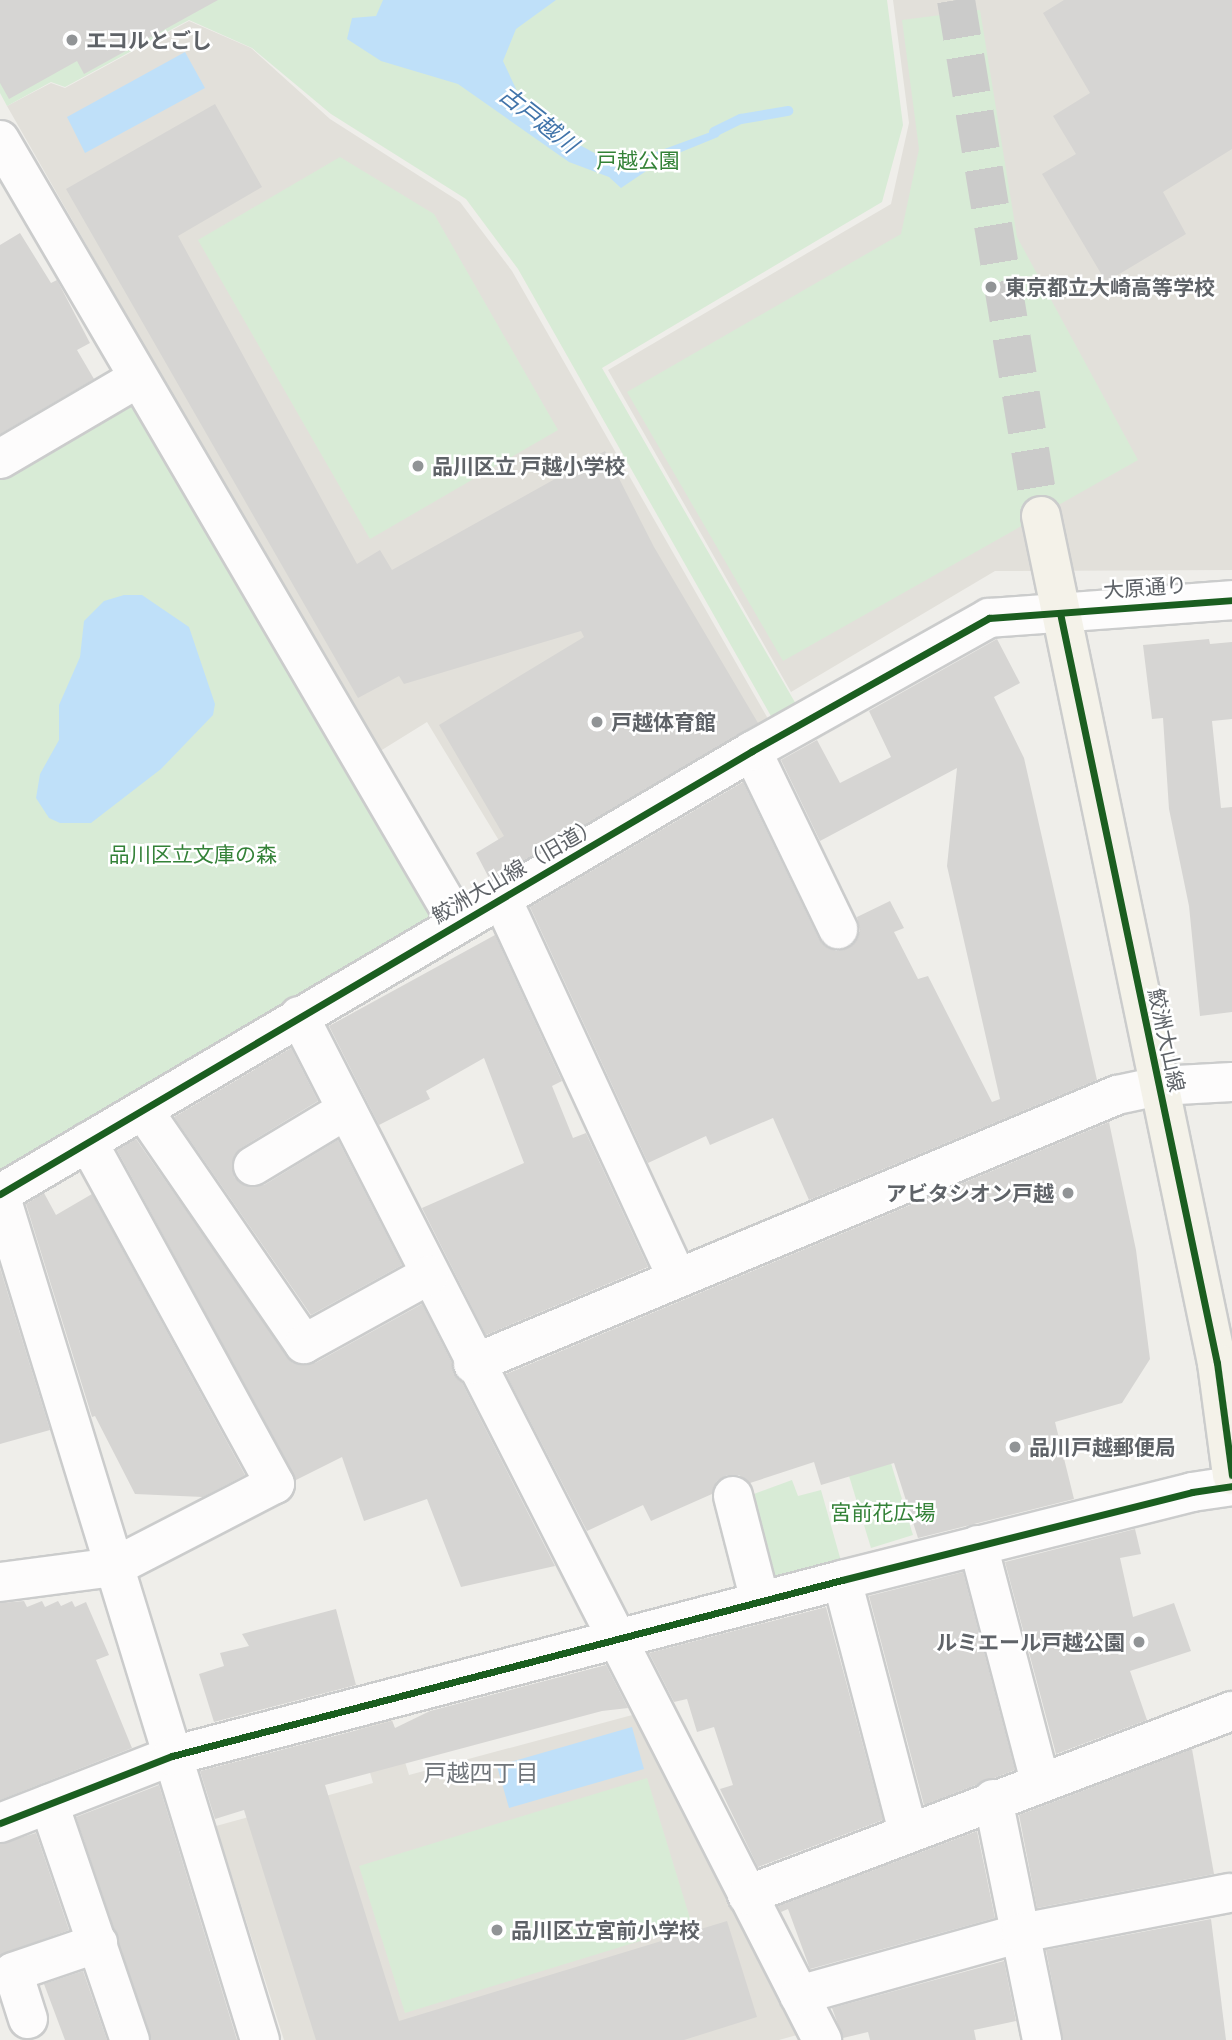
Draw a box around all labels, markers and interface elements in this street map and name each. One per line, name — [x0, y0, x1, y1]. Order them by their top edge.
place label: エコルとごし — [86, 27, 212, 53]
marker: エコルとごし — [64, 32, 80, 48]
water label: 古戸越川 — [494, 80, 584, 158]
park label: 戸越公園 — [596, 147, 680, 173]
place label: 東京都立大崎高等学校 — [1005, 274, 1215, 300]
marker: 東京都立大崎高等学校 — [983, 279, 999, 295]
place label: 品川区立 戸越小学校 — [432, 453, 625, 479]
marker: 品川区立 戸越小学校 — [410, 458, 426, 474]
street label: 大原通り — [1102, 572, 1188, 602]
place label: 戸越体育館 — [611, 709, 716, 735]
marker: 戸越体育館 — [589, 714, 605, 730]
street label: 鮫洲大山線（旧道） — [427, 812, 603, 928]
park label: 品川区立文庫の森 — [109, 841, 277, 867]
street label: 鮫洲大山線 — [1144, 986, 1190, 1094]
place label: アビタシオン戸越 — [886, 1180, 1054, 1206]
marker: アビタシオン戸越 — [1060, 1185, 1076, 1201]
place label: 品川戸越郵便局 — [1029, 1434, 1176, 1460]
marker: 品川戸越郵便局 — [1007, 1439, 1023, 1455]
park label: 宮前花広場 — [831, 1499, 935, 1525]
place label: ルミエール戸越公園 — [936, 1629, 1125, 1655]
marker: ルミエール戸越公園 — [1131, 1634, 1147, 1650]
district label: 戸越四丁目 — [424, 1758, 538, 1786]
place label: 品川区立宮前小学校 — [511, 1917, 700, 1943]
marker: 品川区立宮前小学校 — [489, 1922, 505, 1938]

